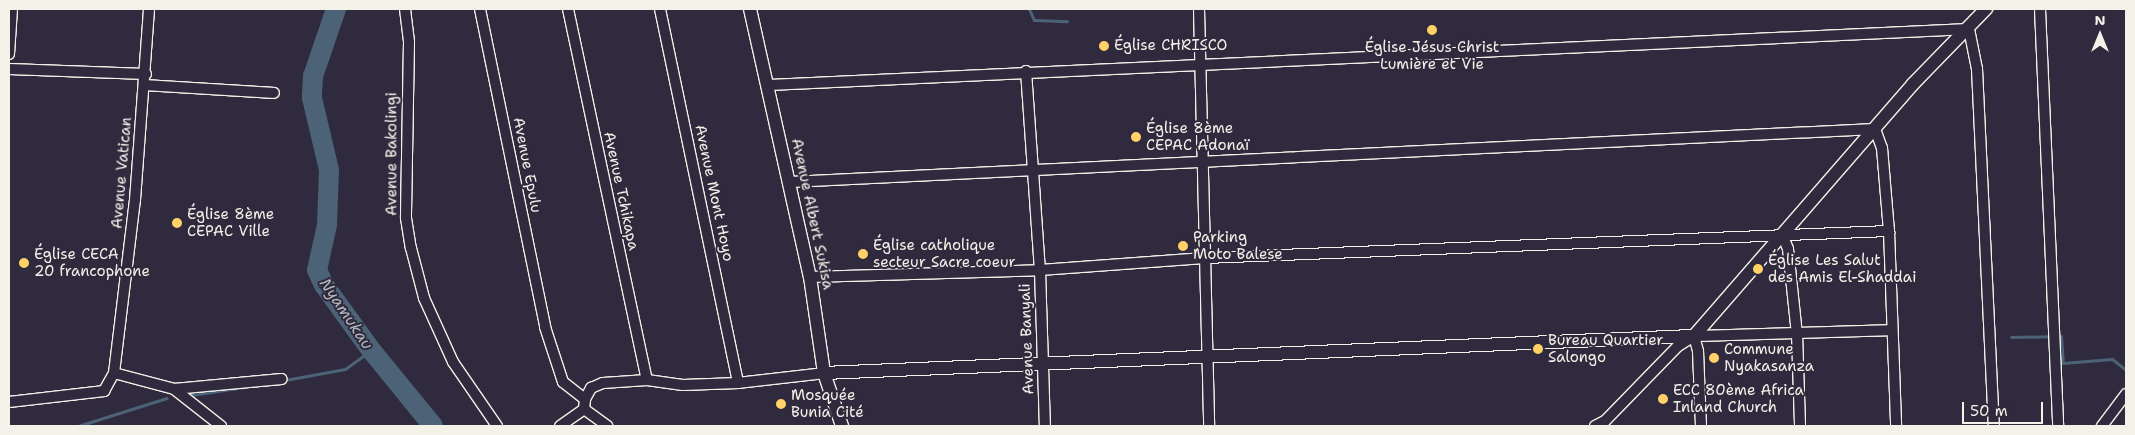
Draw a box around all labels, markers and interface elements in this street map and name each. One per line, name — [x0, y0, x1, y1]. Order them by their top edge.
north arrow — [2075, 10, 2125, 60]
text: N — [2094, 11, 2106, 29]
marker: Église Jésus Christ Lumière et Vie — [1426, 24, 1438, 36]
place label: Église CHRISCO — [1114, 37, 1227, 55]
place label: Église Jésus Christ Lumière et Vie — [1365, 38, 1499, 73]
marker: Église CHRISCO — [1098, 40, 1110, 52]
street label: Avenue Bakolingi — [383, 92, 401, 216]
street label: Avenue Vatican — [108, 116, 136, 230]
street label: Avenue Epulu — [509, 116, 545, 214]
place label: Église 8ème CEPAC Adonaï — [1146, 119, 1249, 154]
street label: Avenue Mont Hoyo — [691, 123, 737, 263]
street label: Avenue Tchikapa — [600, 130, 642, 252]
marker: Église 8ème CEPAC Adonaï — [1130, 131, 1142, 143]
street label: Avenue Albert Sukisa — [787, 137, 837, 291]
place label: Église 8ème CEPAC Ville — [187, 205, 274, 240]
marker: Église 8ème CEPAC Ville — [171, 217, 183, 229]
place label: Parking Moto Balese — [1193, 228, 1283, 263]
place label: Église catholique secteur Sacre coeur — [873, 236, 1016, 271]
marker: Parking Moto Balese — [1177, 240, 1189, 252]
place label: Église CECA 20 francophone — [34, 245, 150, 280]
marker: Église catholique secteur Sacre coeur — [857, 248, 869, 260]
place label: Église Les Salut des Amis El-Shaddai — [1768, 251, 1916, 286]
marker: Église CECA 20 francophone — [18, 257, 30, 269]
marker: Église Les Salut des Amis El-Shaddai — [1752, 263, 1764, 275]
water label: Nyamukau — [315, 275, 377, 353]
street label: Avenue Banyali — [1016, 283, 1038, 395]
place label: Bureau Quartier Salongo — [1548, 331, 1663, 366]
place label: Commune Nyakasanza — [1724, 340, 1814, 375]
marker: Bureau Quartier Salongo — [1532, 343, 1544, 355]
marker: Commune Nyakasanza — [1708, 352, 1720, 364]
place label: ECC 80ème Africa Inland Church — [1673, 381, 1804, 416]
place label: Mosquée Bunia Cité — [791, 386, 864, 421]
scale bar — [1965, 392, 2046, 424]
marker: ECC 80ème Africa Inland Church — [1657, 393, 1669, 405]
marker: Mosquée Bunia Cité — [775, 398, 787, 410]
text: 50 m — [1970, 401, 2008, 421]

